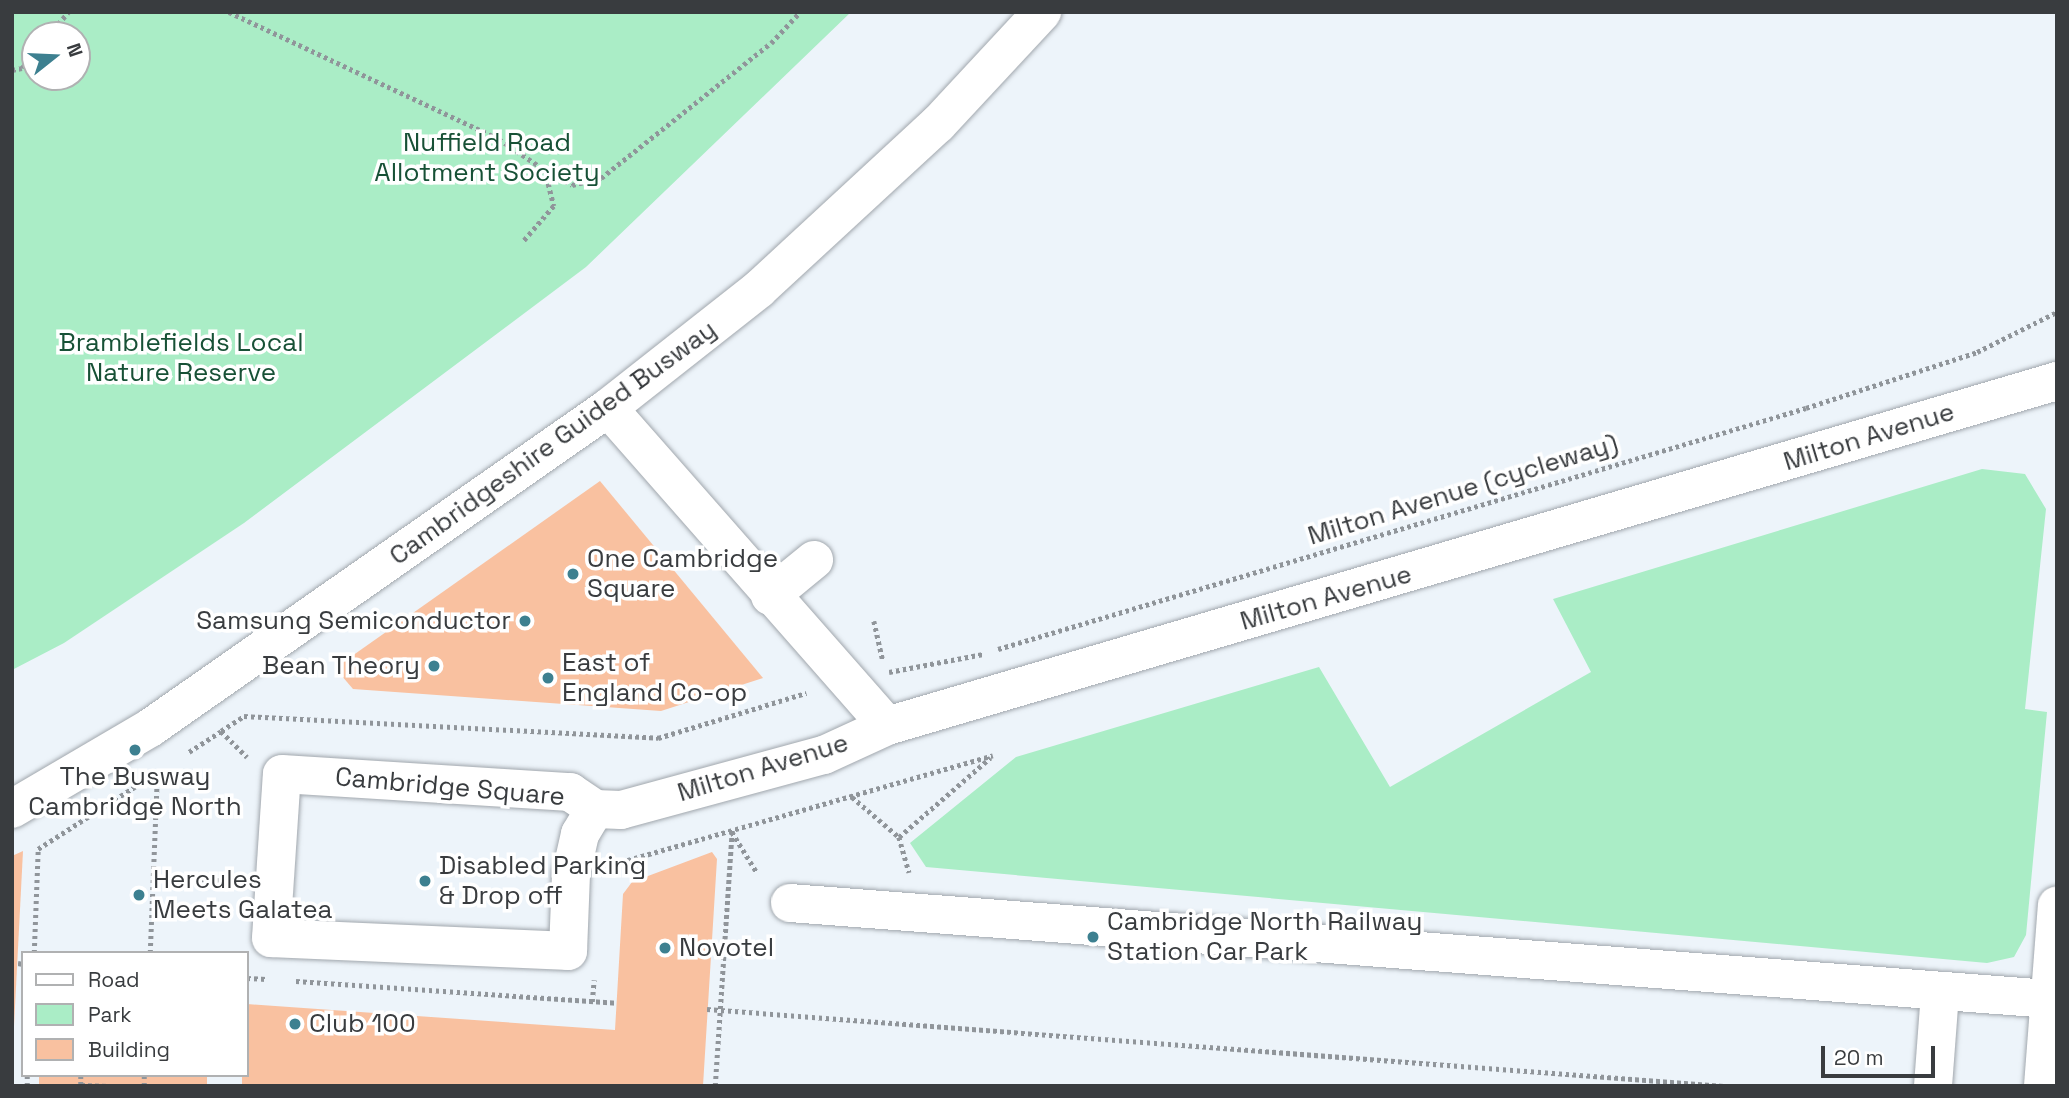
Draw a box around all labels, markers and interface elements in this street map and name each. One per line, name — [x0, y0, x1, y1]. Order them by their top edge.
north arrow — [21, 21, 91, 91]
text: N — [61, 40, 88, 60]
park label: Nuffield Road Allotment Society — [374, 127, 600, 188]
street label: Cambridgeshire Guided Busway — [384, 314, 722, 572]
park label: Bramblefields Local Nature Reserve — [58, 327, 304, 388]
street label: Milton Avenue — [1780, 396, 1958, 478]
street label: Milton Avenue (cycleway) — [1304, 428, 1622, 552]
place label: One Cambridge Square — [587, 543, 778, 604]
street label: Milton Avenue — [1237, 559, 1415, 637]
marker: One Cambridge Square — [565, 566, 581, 582]
place label: Samsung Semiconductor — [196, 605, 511, 637]
marker: Samsung Semiconductor — [517, 613, 533, 629]
place label: East of England Co-op — [562, 647, 747, 708]
place label: Bean Theory — [261, 650, 420, 682]
marker: Bean Theory — [426, 658, 442, 674]
marker: East of England Co-op — [540, 670, 556, 686]
street label: Milton Avenue — [674, 727, 852, 809]
marker: The Busway Cambridge North — [127, 742, 143, 758]
place label: The Busway Cambridge North — [28, 761, 242, 822]
street label: Cambridge Square — [334, 761, 566, 813]
place label: Disabled Parking & Drop off — [439, 850, 646, 912]
place label: Hercules Meets Galatea — [153, 864, 333, 926]
marker: Disabled Parking & Drop off — [417, 873, 433, 889]
marker: Hercules Meets Galatea — [131, 887, 147, 903]
place label: Cambridge North Railway Station Car Park — [1107, 906, 1422, 968]
marker: Cambridge North Railway Station Car Park — [1085, 929, 1101, 945]
place label: Novotel — [679, 932, 774, 964]
marker: Novotel — [657, 940, 673, 956]
legend — [21, 951, 248, 1077]
text: Road — [88, 966, 140, 993]
text: Park — [88, 1001, 132, 1028]
place label: Club 100 — [309, 1008, 416, 1040]
marker: Club 100 — [287, 1016, 303, 1032]
scale bar — [1824, 1032, 1938, 1076]
text: Building — [88, 1036, 170, 1063]
text: 20 m — [1834, 1044, 1884, 1071]

